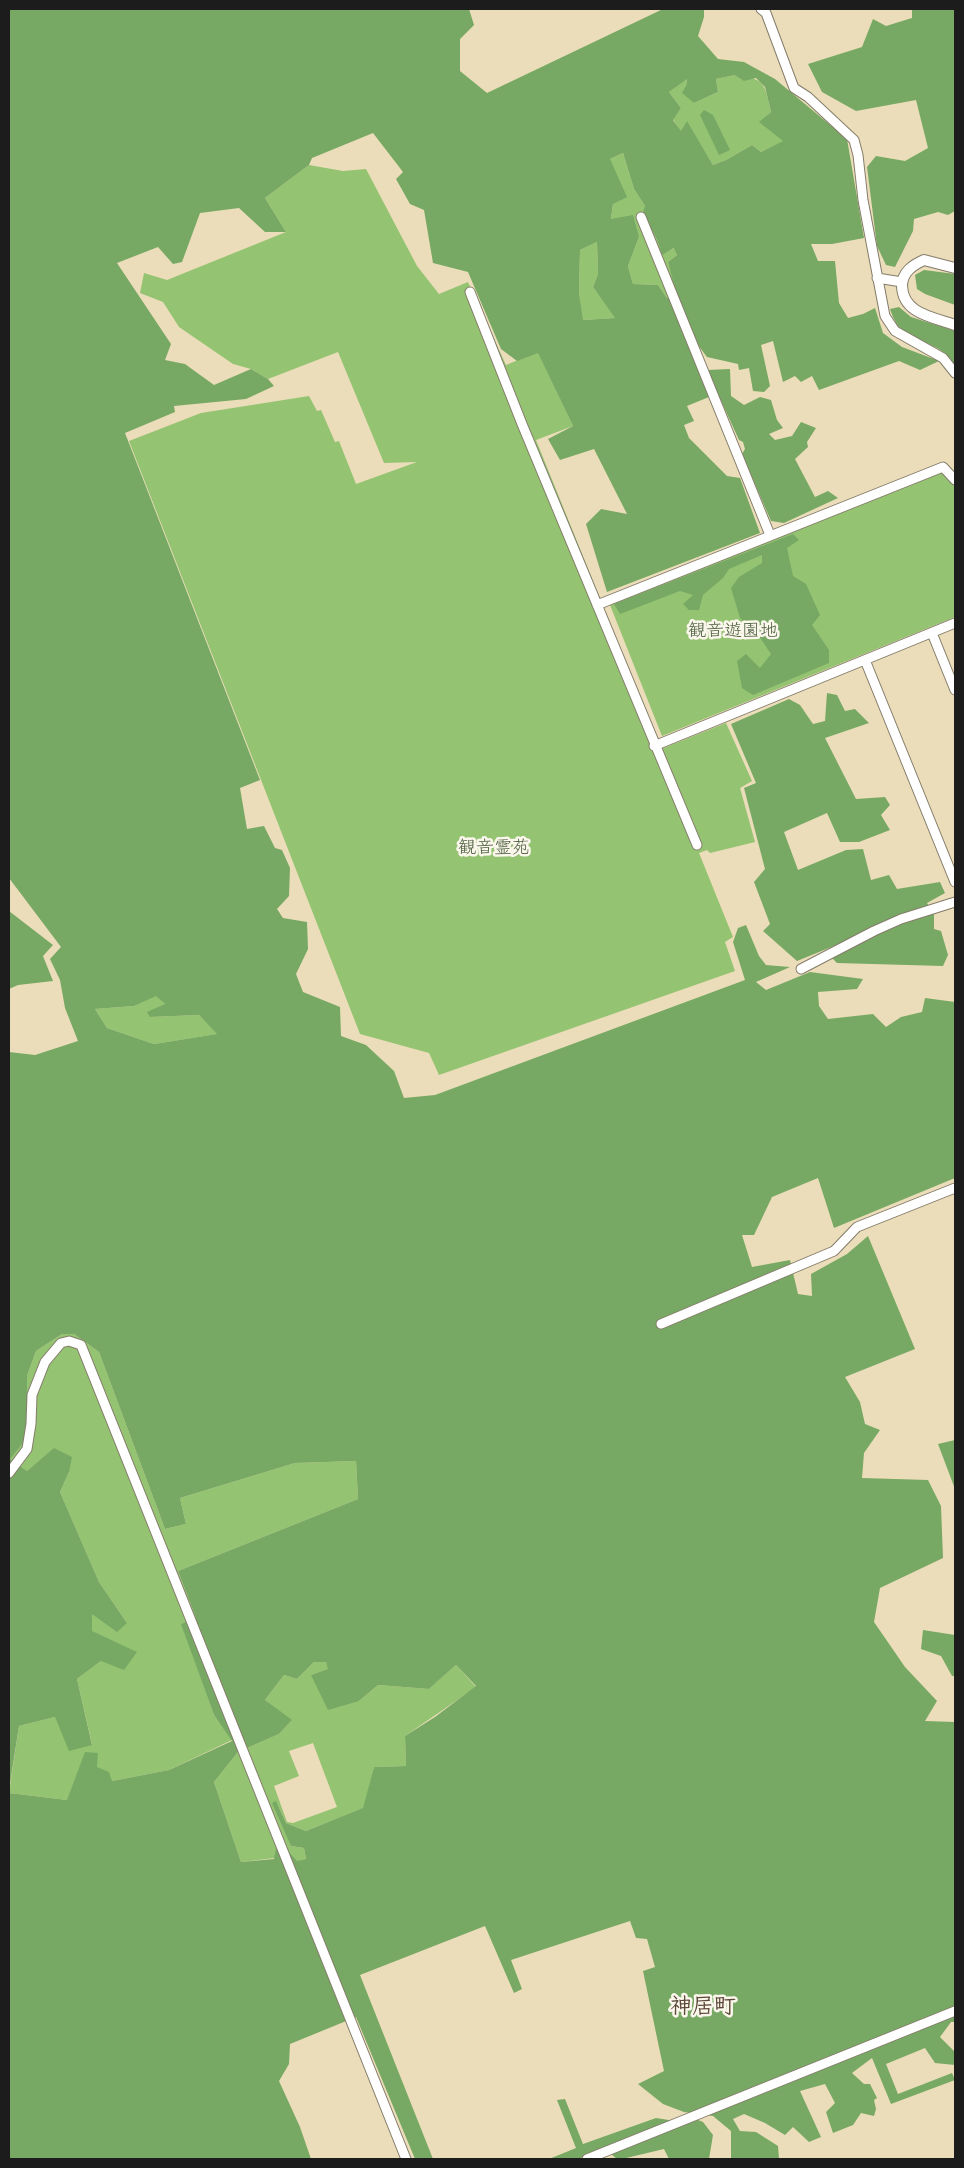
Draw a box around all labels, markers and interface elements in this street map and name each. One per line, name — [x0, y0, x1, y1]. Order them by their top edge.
park label: 観音遊園地 — [688, 620, 778, 642]
park label: 観音霊苑 — [458, 837, 530, 859]
district label: 神居町 — [670, 1994, 736, 2020]

